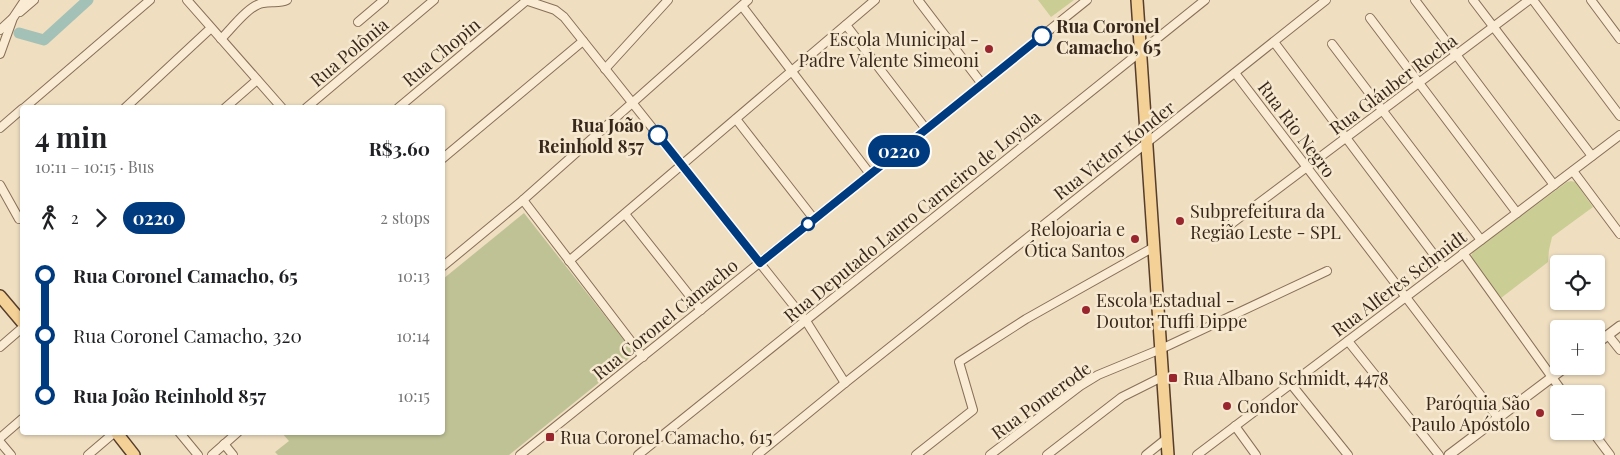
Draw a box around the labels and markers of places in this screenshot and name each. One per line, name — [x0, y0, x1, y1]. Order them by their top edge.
place label: Rua Coronel Camacho, 65 — [1056, 14, 1161, 59]
marker: Rua Coronel Camacho, 65 — [1032, 26, 1052, 46]
place label: Escola Municipal - Padre Valente Simeoni — [799, 27, 979, 72]
marker: Escola Municipal - Padre Valente Simeoni — [983, 43, 995, 55]
place label: Rua João Reinhold 857 — [538, 113, 645, 158]
marker: Rua João Reinhold 857 — [648, 125, 668, 145]
place label: Subprefeitura da Região Leste - SPL — [1190, 199, 1341, 244]
marker: Subprefeitura da Região Leste - SPL — [1174, 215, 1186, 227]
unlabelled marker — [801, 217, 815, 231]
place label: Relojoaria e Ótica Santos — [1024, 217, 1125, 262]
marker: Relojoaria e Ótica Santos — [1129, 233, 1141, 245]
place label: Escola Estadual - Doutor Tuffi Dippe — [1096, 288, 1247, 333]
marker: Escola Estadual - Doutor Tuffi Dippe — [1080, 304, 1092, 316]
place label: Rua Albano Schmidt, 4478 — [1183, 366, 1389, 390]
marker: Rua Albano Schmidt, 4478 — [1167, 372, 1179, 384]
place label: Paróquia São Paulo Apóstolo — [1411, 391, 1530, 436]
place label: Condor — [1237, 394, 1298, 418]
marker: Condor — [1221, 400, 1233, 412]
marker: Paróquia São Paulo Apóstolo — [1534, 407, 1546, 419]
place label: Rua Coronel Camacho, 615 — [560, 425, 773, 449]
marker: Rua Coronel Camacho, 615 — [544, 431, 556, 443]

